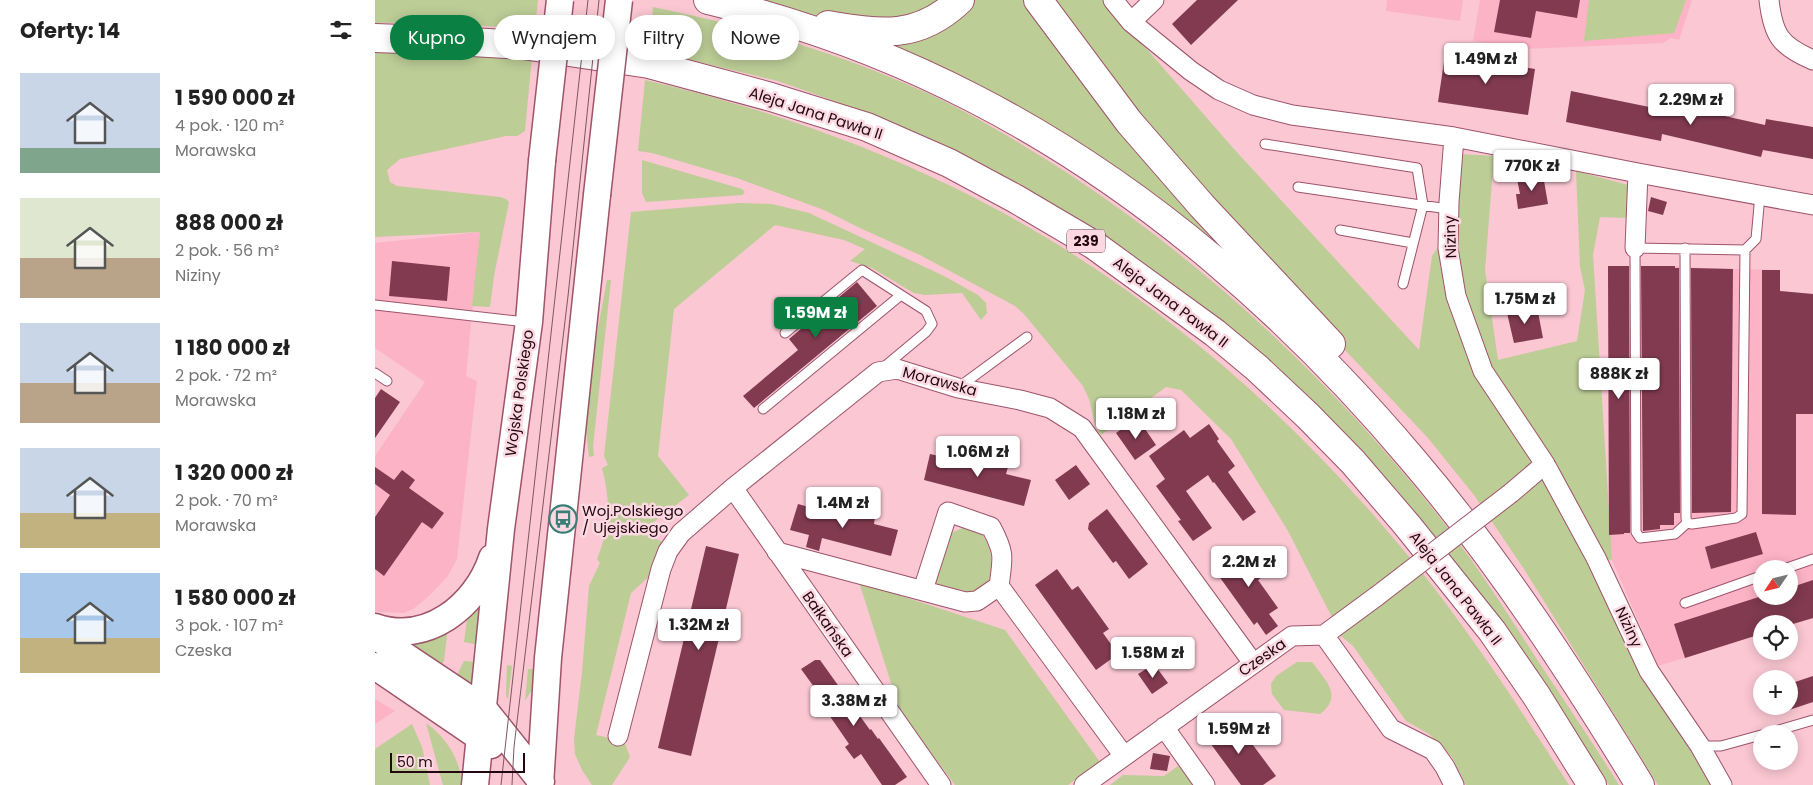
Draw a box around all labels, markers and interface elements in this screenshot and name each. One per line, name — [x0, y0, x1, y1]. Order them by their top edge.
chip: Kupno — [390, 15, 484, 60]
chip: Wynajem — [494, 15, 615, 60]
chip: Filtry — [625, 15, 702, 60]
chip: Nowe — [712, 15, 799, 60]
text: Oferty: 14 — [20, 16, 120, 45]
icon: filters — [327, 16, 355, 44]
pin: 1.49M zł — [1434, 42, 1538, 85]
text: 1.49M zł — [1455, 47, 1517, 70]
street label: Aleja Jana Pawła II — [747, 82, 885, 144]
text: 1 590 000 zł — [175, 83, 295, 112]
pin: 2.29M zł — [1639, 84, 1743, 126]
text: 2.29M zł — [1659, 88, 1723, 111]
icon: home — [60, 93, 120, 153]
text: 4 pok. · 120 m² — [175, 114, 284, 137]
text: Morawska — [175, 139, 256, 162]
pin: 770K zł — [1486, 150, 1578, 192]
text: 770K zł — [1504, 154, 1560, 177]
text: 888 000 zł — [175, 208, 283, 237]
street label: Niziny — [1439, 215, 1461, 259]
icon: home — [60, 218, 120, 278]
road number: 239 — [1067, 230, 1105, 252]
text: 2 pok. · 56 m² — [175, 239, 279, 262]
street label: Aleja Jana Pawła II — [1109, 252, 1233, 352]
text: Niziny — [175, 264, 221, 287]
pin: 1.75M zł — [1473, 282, 1577, 325]
text: 1.75M zł — [1495, 287, 1555, 310]
pin: 1.59M zł — [764, 296, 868, 339]
text: 1.59M zł — [785, 301, 847, 324]
street label: Wojska Polskiego — [500, 328, 538, 458]
text: 1 180 000 zł — [175, 333, 290, 362]
icon: home — [60, 343, 120, 403]
pin: 888K zł — [1573, 358, 1665, 400]
street label: Morawska — [900, 361, 980, 401]
text: 888K zł — [1590, 362, 1648, 385]
text: 2 pok. · 72 m² — [175, 364, 277, 387]
text: Morawska — [175, 389, 256, 412]
pin: 1.18M zł — [1084, 398, 1188, 440]
text: 1.18M zł — [1107, 402, 1165, 425]
pin: 1.06M zł — [926, 436, 1030, 478]
text: 1.06M zł — [947, 440, 1009, 463]
text: 1 320 000 zł — [175, 458, 293, 487]
icon: home — [60, 468, 120, 528]
pin: 1.4M zł — [797, 486, 889, 529]
text: 2 pok. · 70 m² — [175, 489, 278, 512]
text: 1.4M zł — [817, 491, 869, 514]
place label: Woj.Polskiego / Ujejskiego — [582, 500, 683, 538]
bus stop icon: Woj.Polskiego / Ujejskiego — [548, 504, 578, 534]
text: Morawska — [175, 514, 256, 537]
street label: Aleja Jana Pawła II — [1405, 527, 1507, 649]
pin: 2.2M zł — [1203, 546, 1295, 588]
text: 2.2M zł — [1222, 550, 1276, 573]
north arrow — [1753, 560, 1797, 605]
map controls — [1753, 560, 1798, 770]
text: 1 580 000 zł — [175, 583, 295, 612]
street label: Bałkańska — [798, 587, 858, 661]
icon: home — [60, 593, 120, 653]
street label: Niziny — [1610, 603, 1648, 651]
pin: 1.32M zł — [647, 608, 751, 651]
text: 1.32M zł — [669, 613, 729, 636]
text: 3 pok. · 107 m² — [175, 614, 283, 637]
button: locate — [1753, 615, 1798, 660]
street label: Czeska — [1234, 633, 1290, 681]
pin: 1.58M zł — [1101, 636, 1205, 679]
text: Czeska — [175, 639, 232, 662]
text: 1.58M zł — [1122, 641, 1184, 664]
button: + — [1753, 670, 1798, 715]
pin: 3.38M zł — [802, 684, 906, 727]
text: 3.38M zł — [821, 689, 887, 712]
pin: 1.59M zł — [1187, 712, 1291, 755]
text: 1.59M zł — [1208, 717, 1270, 740]
button: − — [1753, 725, 1798, 770]
scale bar — [390, 750, 525, 773]
text: 50 m — [397, 752, 433, 772]

